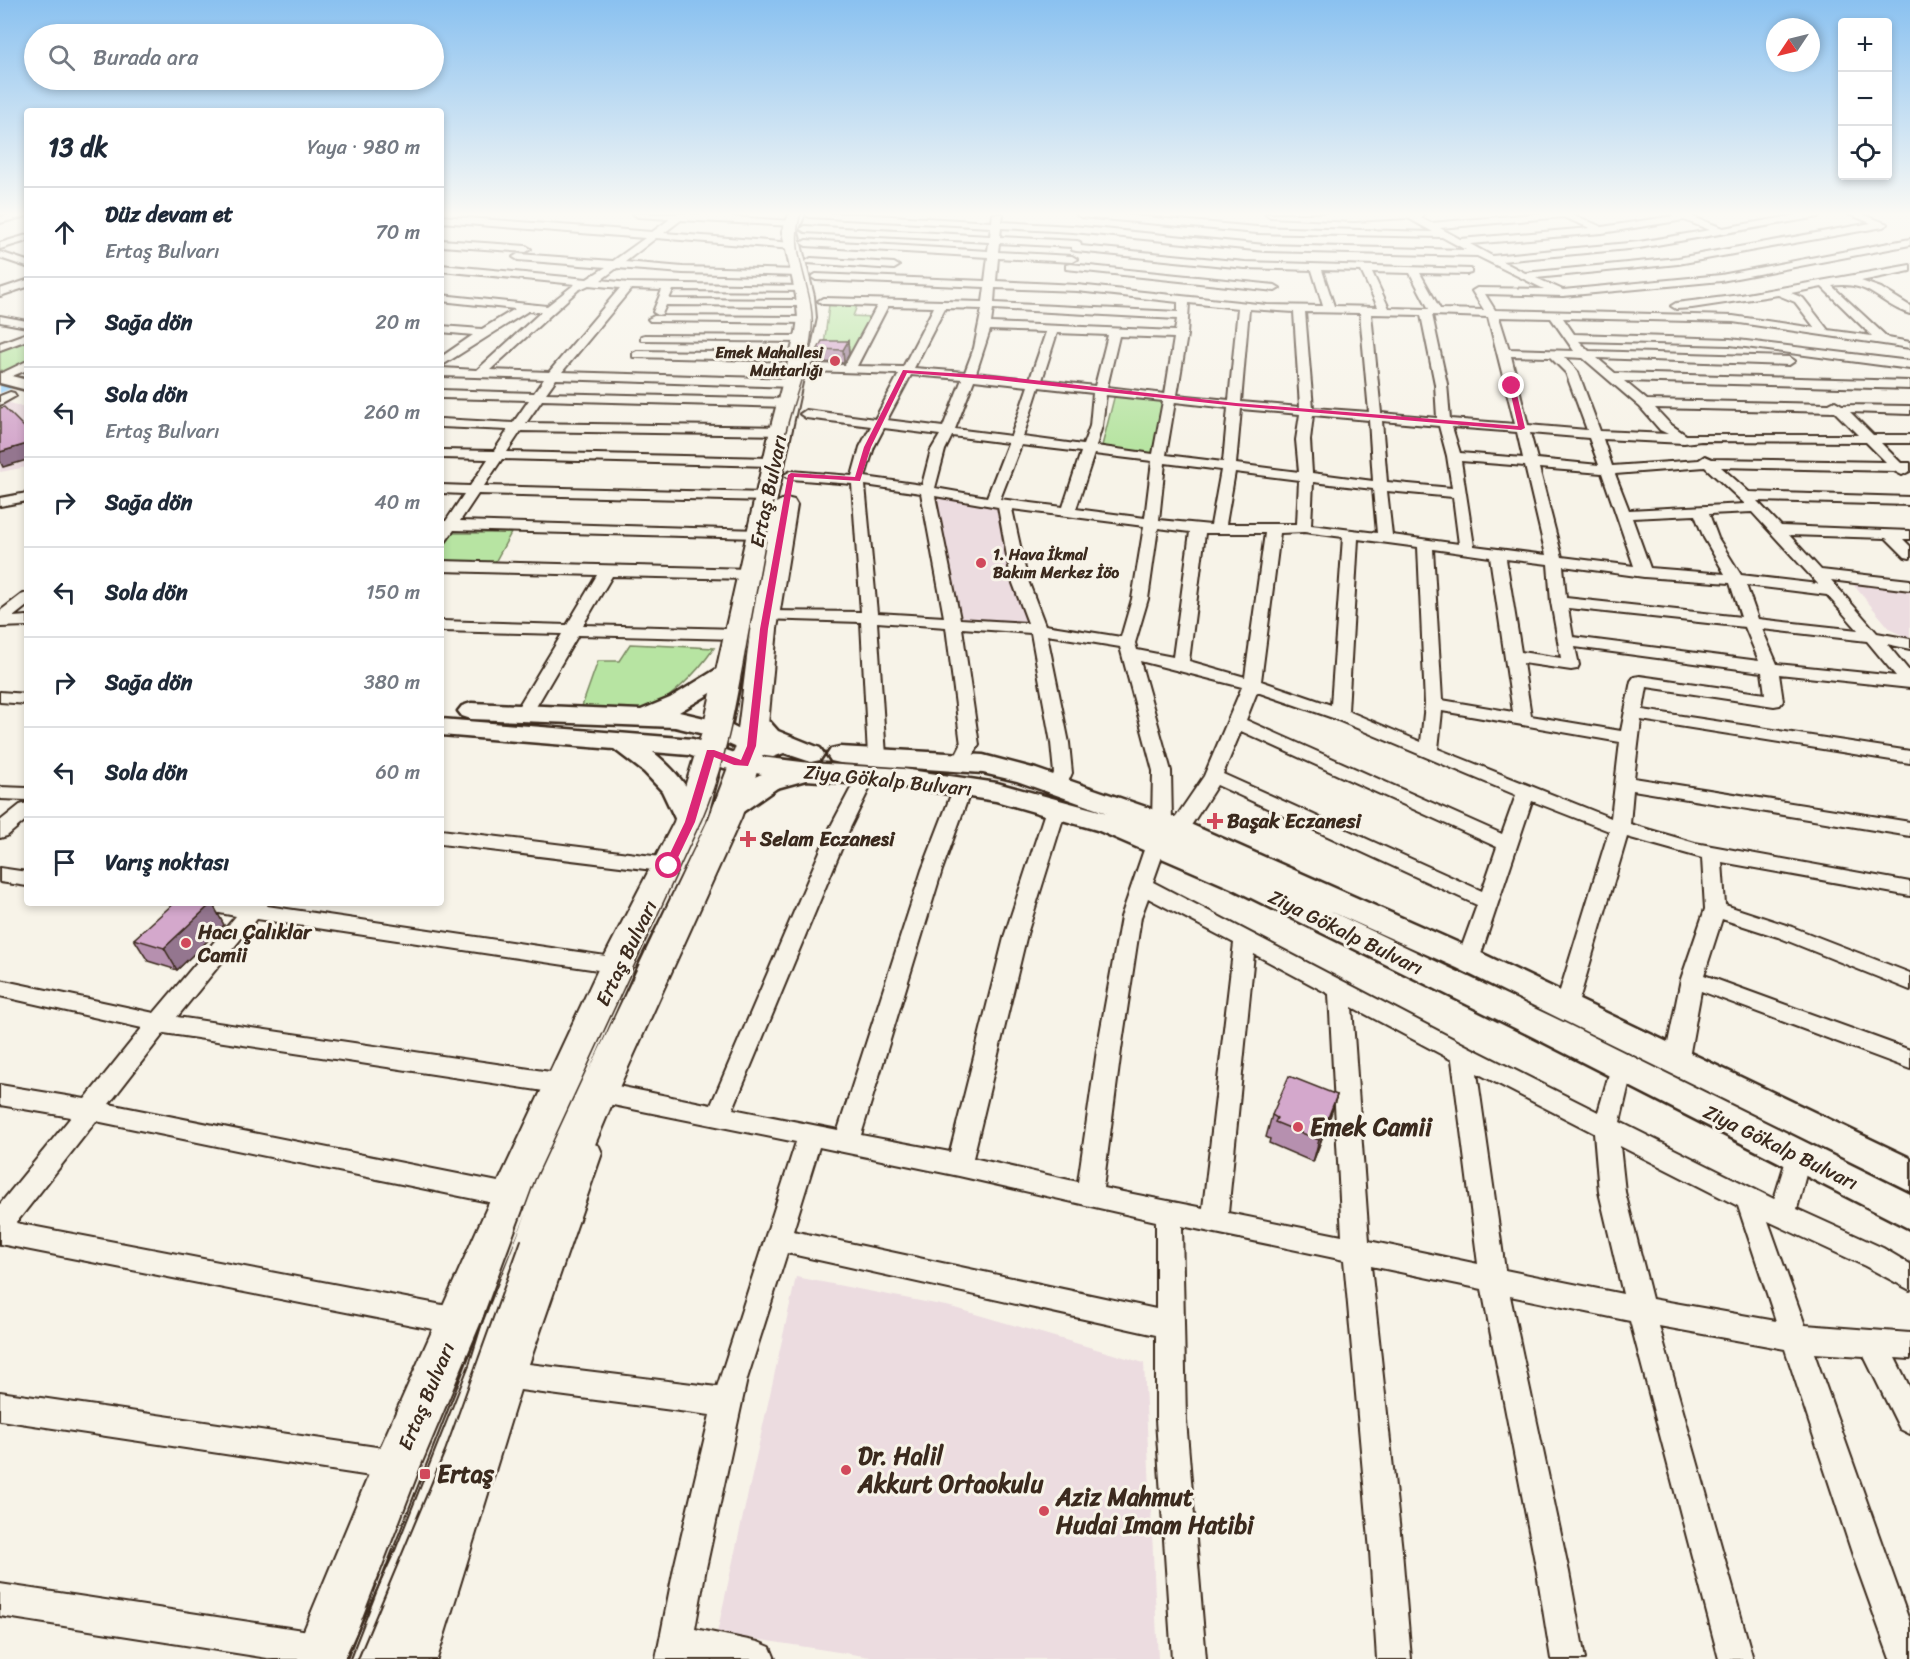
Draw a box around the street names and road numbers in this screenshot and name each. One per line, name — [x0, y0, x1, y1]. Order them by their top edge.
street label: Ertaş Bulvarı — [739, 431, 798, 551]
street label: Ziya Gökalp Bulvarı — [802, 754, 974, 807]
street label: Ziya Gökalp Bulvarı — [1262, 880, 1429, 985]
street label: Ertaş Bulvarı — [586, 894, 667, 1012]
street label: Ziya Gökalp Bulvarı — [1697, 1095, 1864, 1200]
street label: Ertaş Bulvarı — [388, 1337, 465, 1456]

